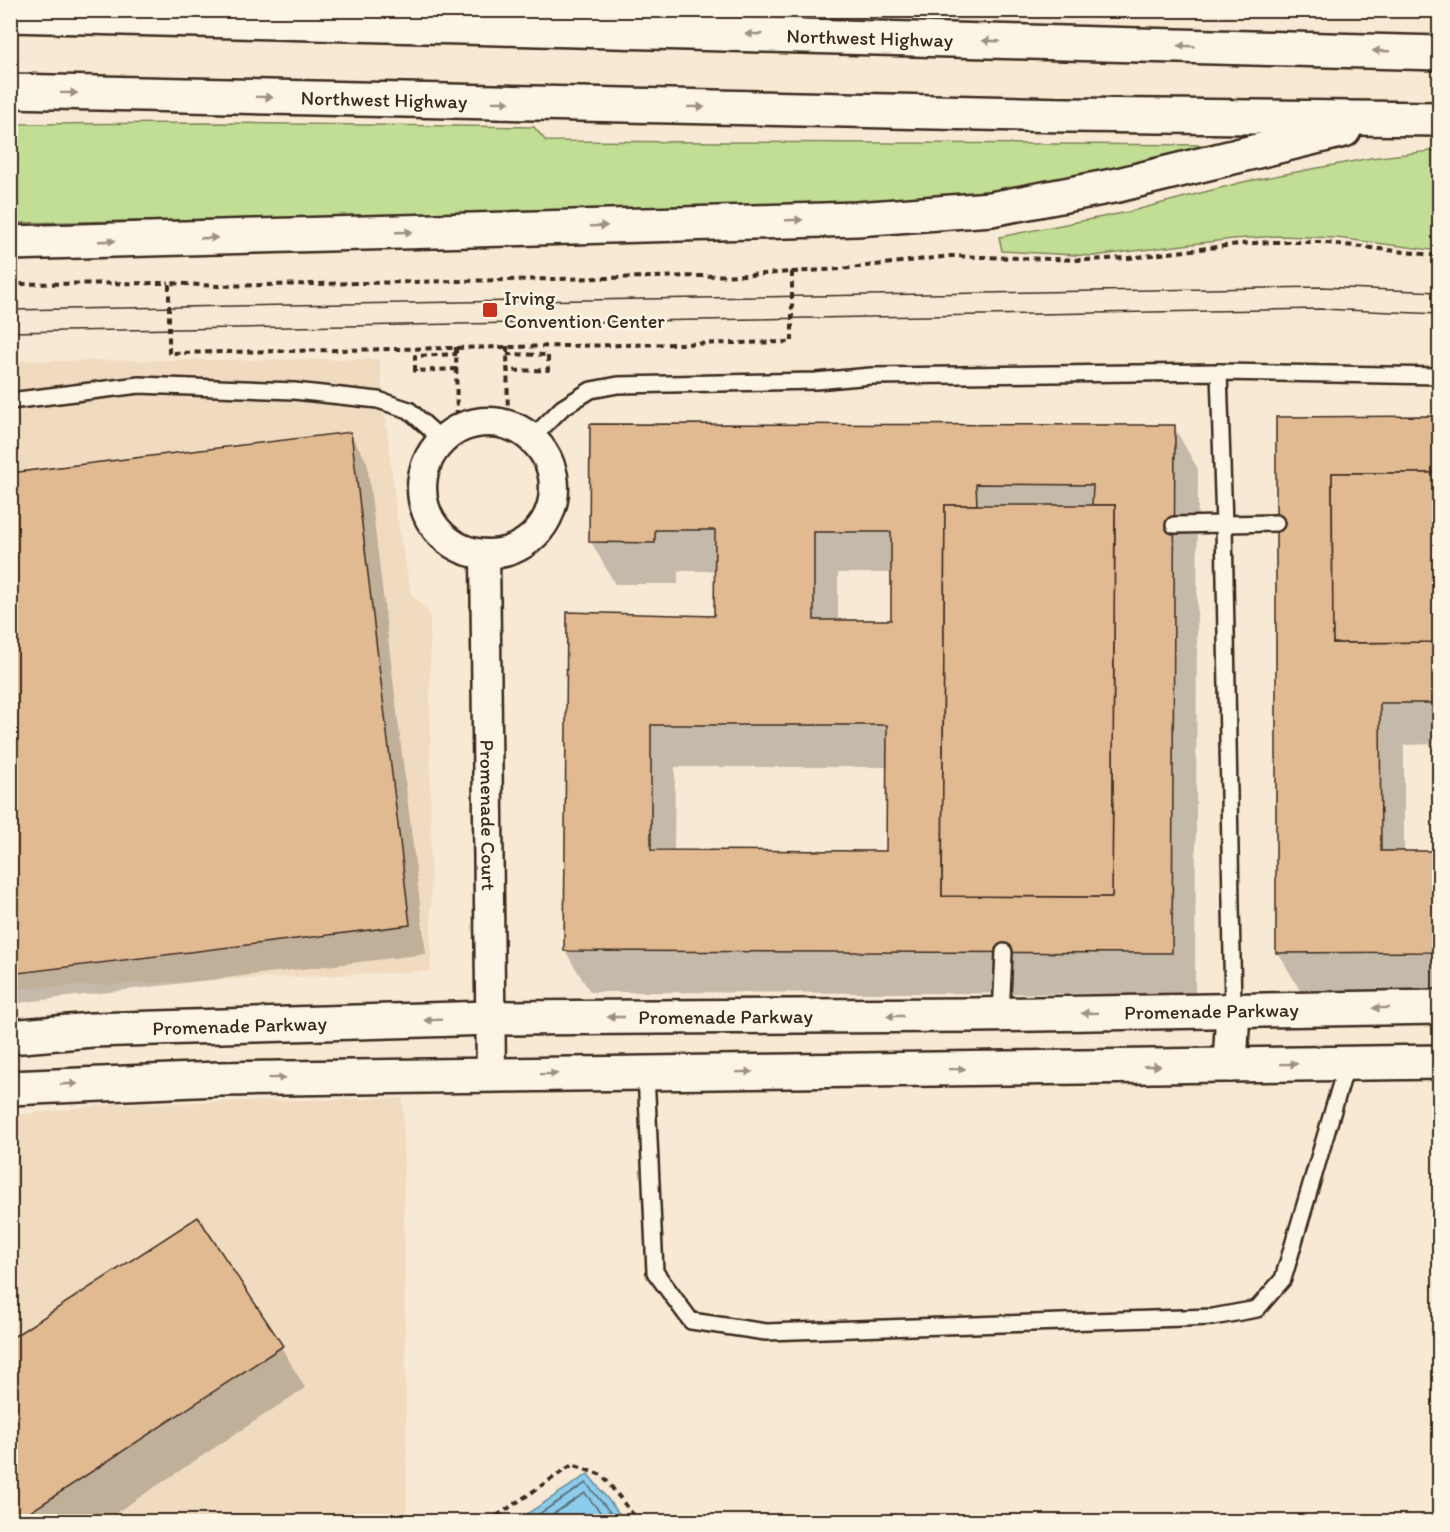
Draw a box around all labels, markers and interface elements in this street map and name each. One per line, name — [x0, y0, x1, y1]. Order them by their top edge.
street label: Northwest Highway — [786, 24, 954, 52]
one-way arrow — [745, 30, 764, 39]
one-way arrow — [982, 36, 1001, 45]
one-way arrow — [1177, 41, 1196, 51]
one-way arrow — [1372, 46, 1391, 56]
street label: Northwest Highway — [300, 86, 468, 113]
one-way arrow — [59, 88, 78, 97]
one-way arrow — [254, 92, 273, 102]
one-way arrow — [491, 97, 510, 107]
one-way arrow — [686, 102, 705, 111]
one-way arrow — [784, 216, 803, 225]
one-way arrow — [589, 221, 608, 231]
one-way arrow — [394, 227, 413, 236]
one-way arrow — [200, 233, 219, 242]
one-way arrow — [98, 236, 117, 245]
place label: Irving Convention Center — [504, 286, 665, 333]
marker: Irving Convention Center — [481, 301, 499, 319]
street label: Promenade Court — [475, 739, 501, 891]
street label: Promenade Parkway — [1124, 997, 1300, 1024]
one-way arrow — [1372, 1003, 1391, 1013]
street label: Promenade Parkway — [638, 1004, 813, 1029]
one-way arrow — [1081, 1008, 1100, 1018]
street label: Promenade Parkway — [152, 1011, 328, 1040]
one-way arrow — [886, 1011, 905, 1021]
one-way arrow — [607, 1012, 626, 1022]
one-way arrow — [423, 1015, 442, 1024]
one-way arrow — [1279, 1059, 1298, 1069]
one-way arrow — [1142, 1061, 1161, 1071]
one-way arrow — [947, 1064, 966, 1074]
one-way arrow — [735, 1067, 754, 1077]
one-way arrow — [540, 1069, 559, 1079]
one-way arrow — [267, 1073, 286, 1083]
one-way arrow — [59, 1080, 78, 1089]

